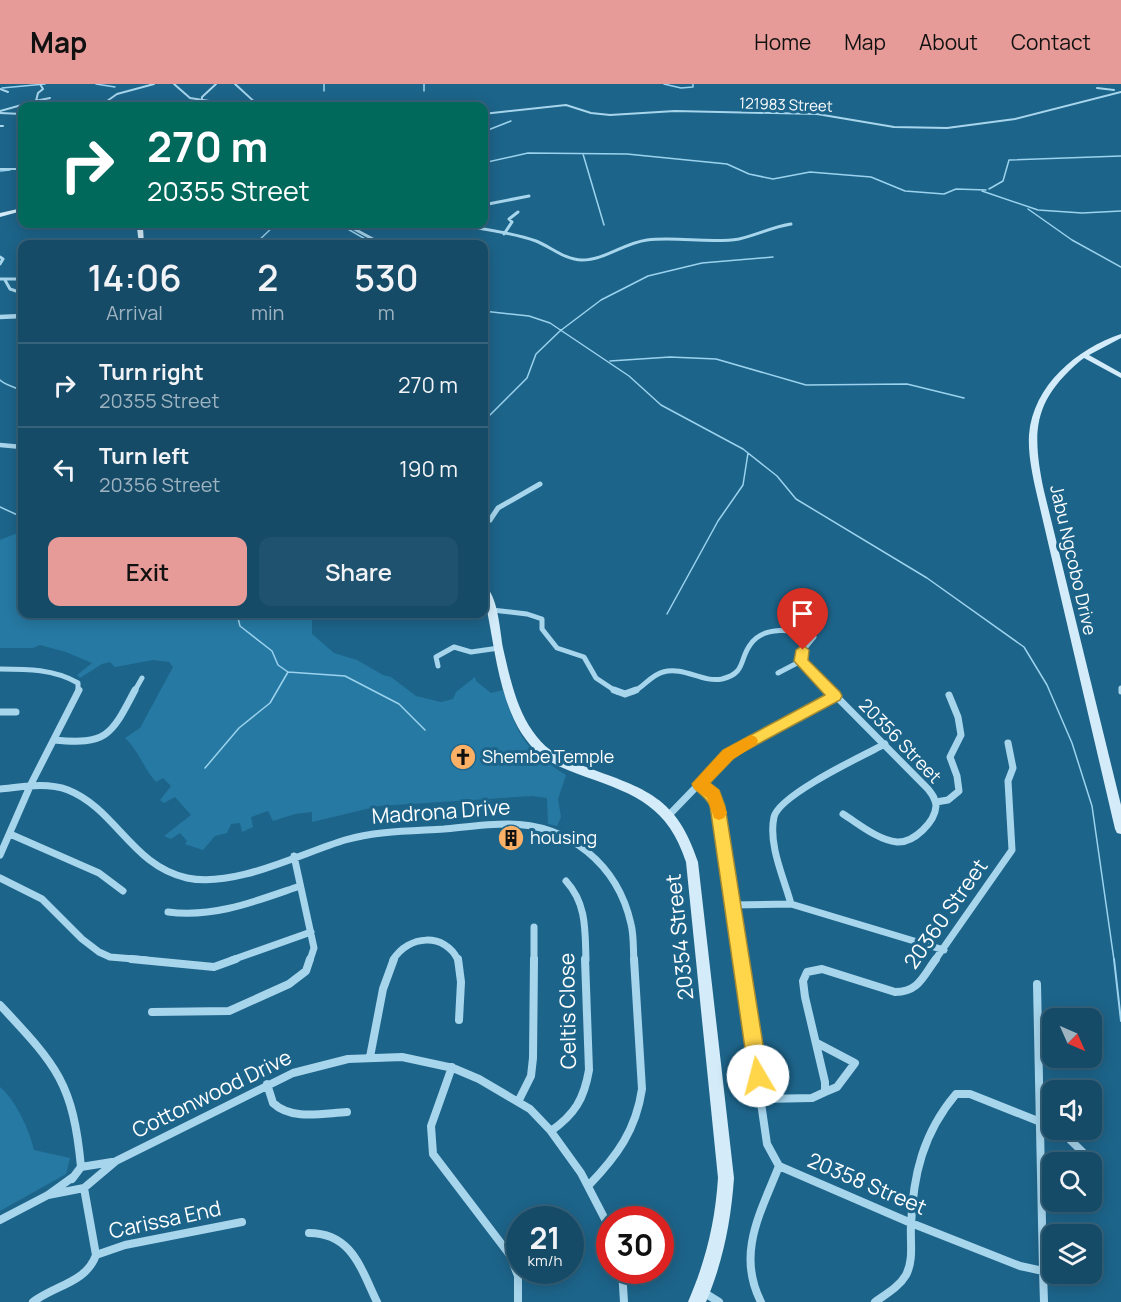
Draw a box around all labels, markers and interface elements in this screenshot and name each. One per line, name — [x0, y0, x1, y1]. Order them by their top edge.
text: Map — [30, 23, 87, 61]
text: Home — [754, 28, 811, 56]
text: Map — [844, 28, 886, 56]
text: About — [919, 28, 978, 56]
text: Contact — [1011, 28, 1091, 56]
street label: 121983 Street — [739, 92, 833, 117]
text: 270 m — [147, 117, 268, 175]
icon: right — [48, 126, 126, 204]
text: 20355 Street — [147, 172, 310, 209]
text: 14:06 — [87, 253, 182, 302]
text: 2 — [257, 253, 278, 302]
text: 530 — [354, 253, 419, 302]
text: Arrival — [106, 299, 163, 326]
text: min — [251, 299, 284, 326]
text: m — [378, 299, 395, 326]
text: Turn right — [99, 357, 204, 387]
icon: right — [48, 369, 81, 402]
text: 270 m — [398, 370, 458, 400]
text: 20355 Street — [99, 387, 220, 414]
text: Turn left — [99, 441, 189, 471]
icon: left — [48, 453, 81, 486]
text: 190 m — [399, 454, 458, 484]
text: 20356 Street — [99, 471, 220, 498]
street label: Jabu Ngcobo Drive — [1045, 482, 1103, 637]
button: Exit — [48, 537, 247, 606]
button: Share — [259, 537, 458, 606]
pin — [777, 588, 828, 650]
icon: arrive — [786, 597, 819, 630]
street label: 20356 Street — [854, 693, 947, 788]
church icon: Shembe Temple — [448, 742, 478, 772]
place label: Shembe Temple — [482, 744, 614, 768]
street label: Madrona Drive — [371, 792, 511, 830]
building icon: housing — [496, 823, 526, 853]
place label: housing — [530, 825, 597, 849]
street label: 20360 Street — [897, 853, 993, 974]
street label: 20354 Street — [658, 873, 700, 1002]
street label: Celtis Close — [552, 953, 582, 1069]
north arrow — [1042, 1008, 1102, 1068]
map controls — [1042, 1008, 1102, 1284]
street label: Cottonwood Drive — [127, 1042, 296, 1144]
position arrow — [726, 1044, 790, 1108]
button: sound — [1042, 1080, 1102, 1140]
street label: 20358 Street — [804, 1145, 931, 1221]
button: search — [1042, 1152, 1102, 1212]
street label: Carissa End — [106, 1193, 223, 1245]
speed limit sign: 30 — [596, 1206, 674, 1284]
text: 21 — [529, 1217, 561, 1258]
button: layers — [1042, 1224, 1102, 1284]
text: km/h — [528, 1250, 562, 1271]

